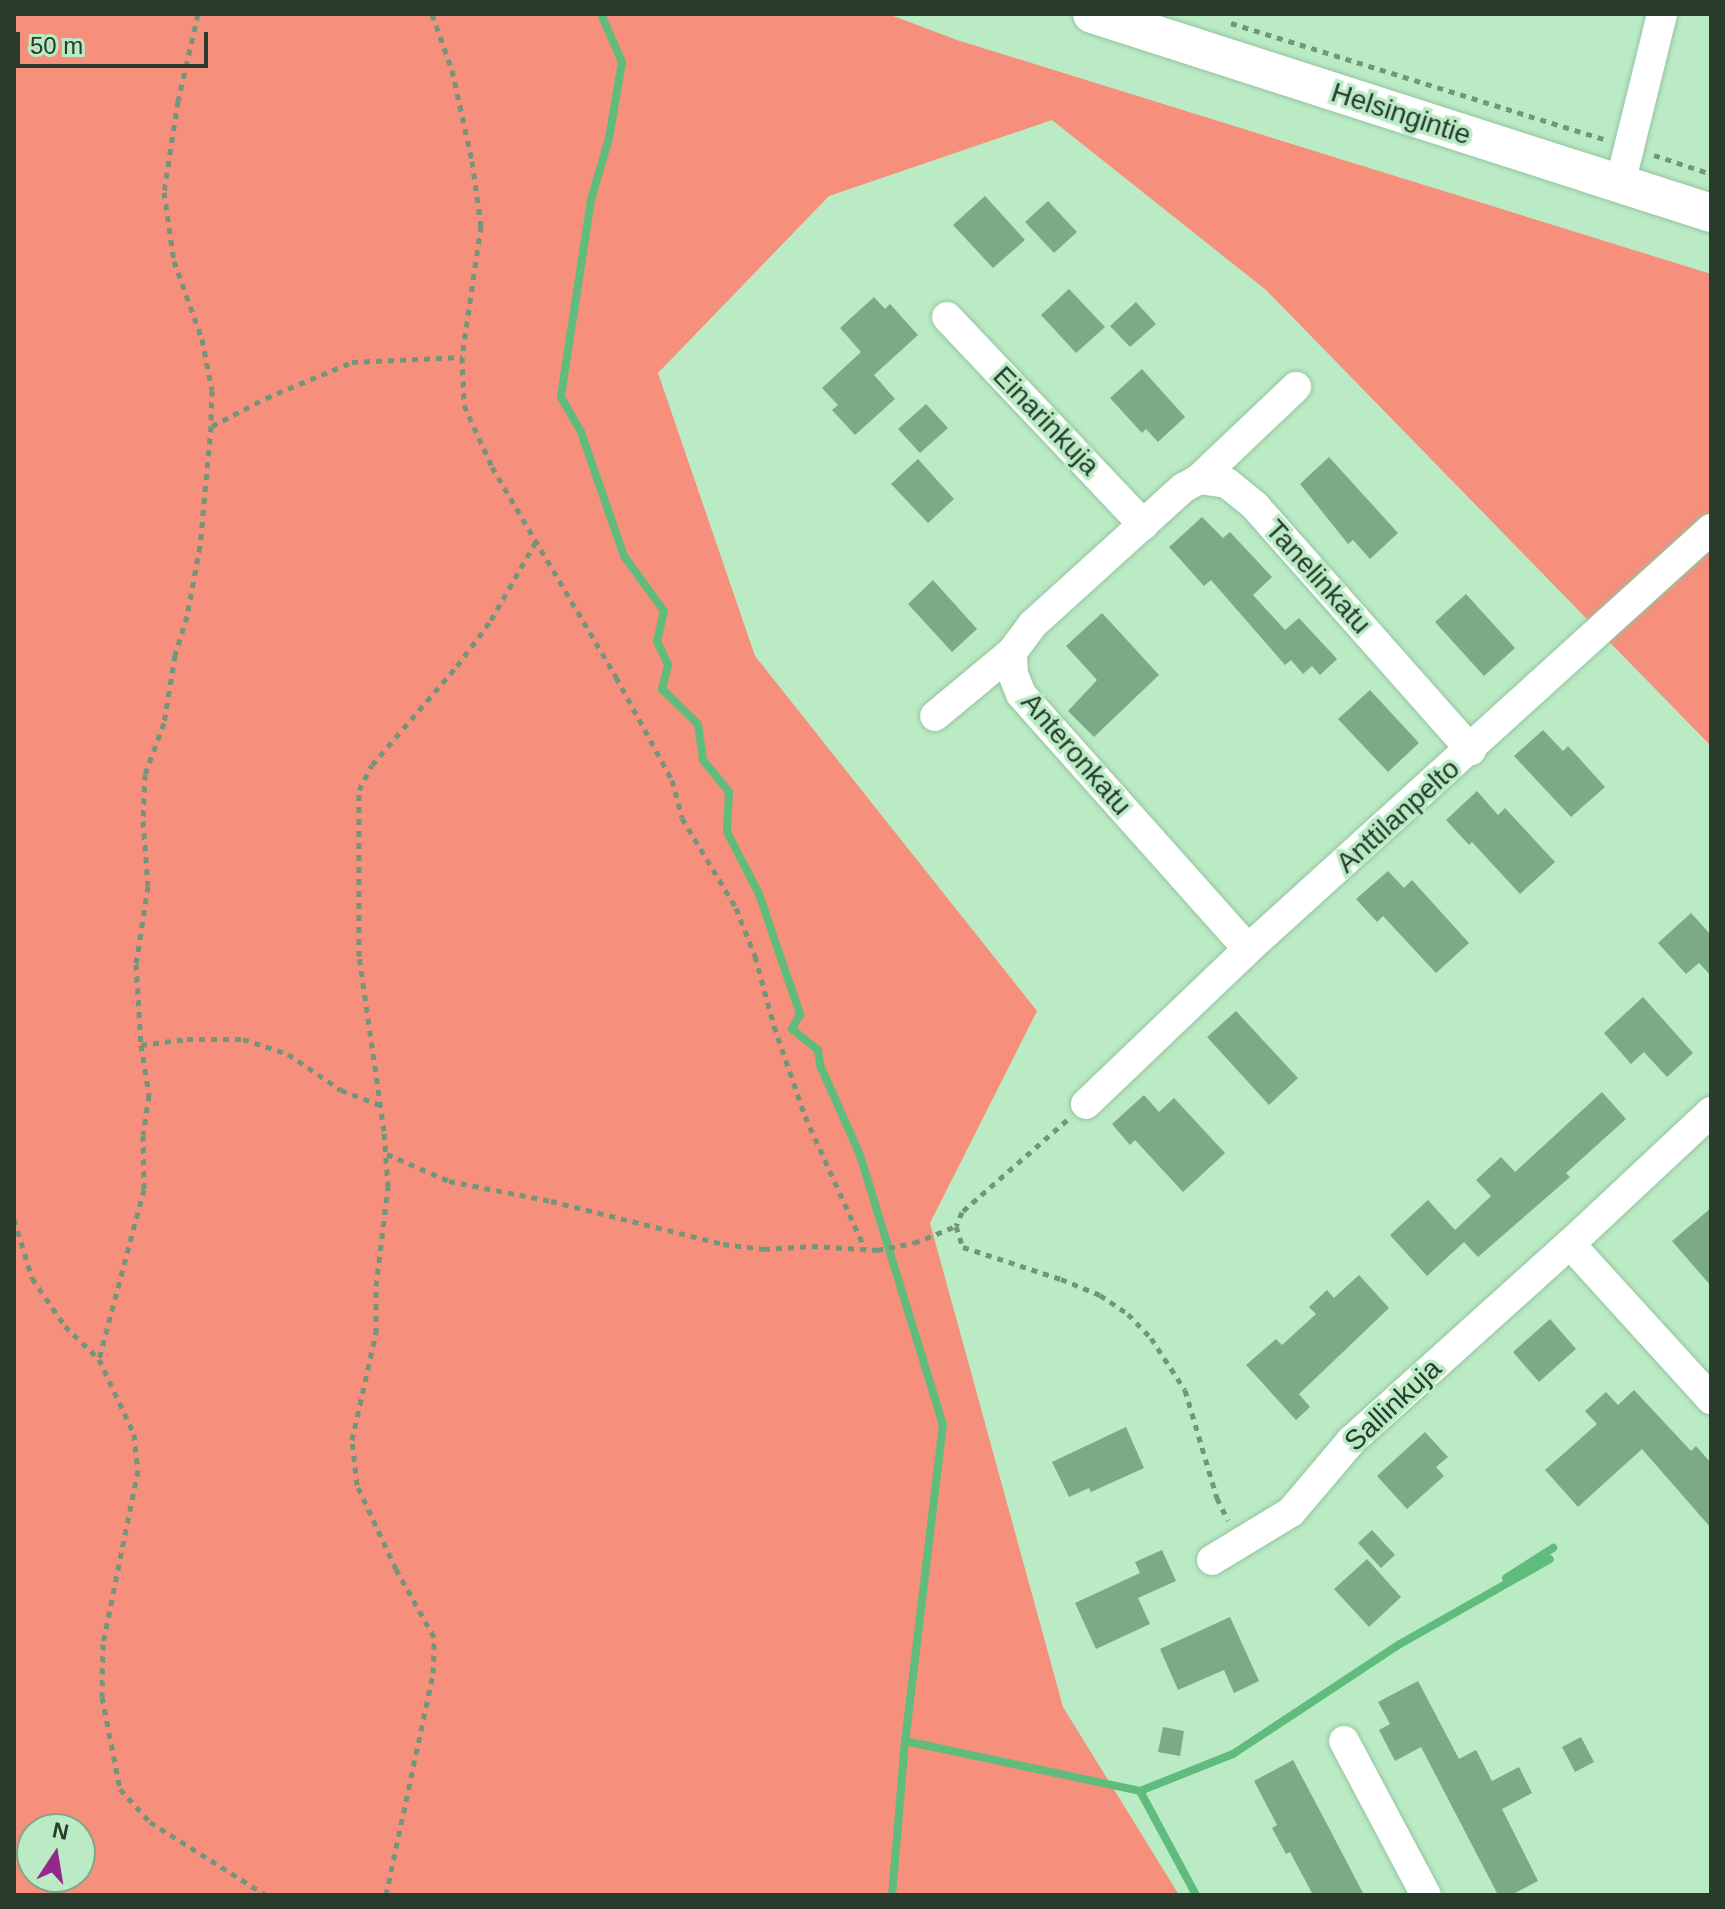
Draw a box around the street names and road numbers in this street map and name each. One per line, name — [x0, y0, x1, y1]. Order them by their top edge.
street label: Helsingintie — [1327, 76, 1475, 152]
street label: Einarinkuja — [986, 360, 1106, 482]
street label: Tanelinkatu — [1258, 513, 1378, 641]
street label: Anteronkatu — [1014, 686, 1138, 822]
street label: Anttilanpelto — [1329, 752, 1467, 880]
street label: Sallinkuja — [1338, 1352, 1448, 1458]

